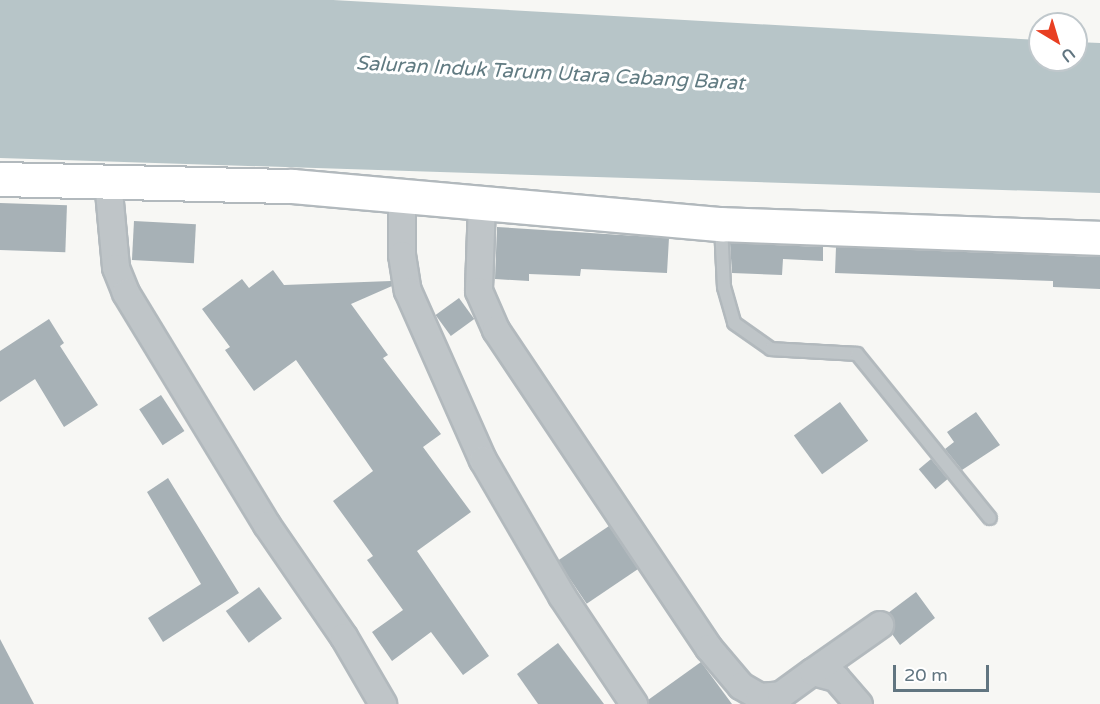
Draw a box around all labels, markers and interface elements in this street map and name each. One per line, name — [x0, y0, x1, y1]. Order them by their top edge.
north arrow — [1028, 12, 1088, 72]
text: U — [1057, 43, 1079, 66]
water label: Saluran Induk Tarum Utara Cabang Barat — [355, 52, 745, 96]
scale bar — [896, 653, 992, 691]
text: 20 m — [904, 664, 948, 686]

